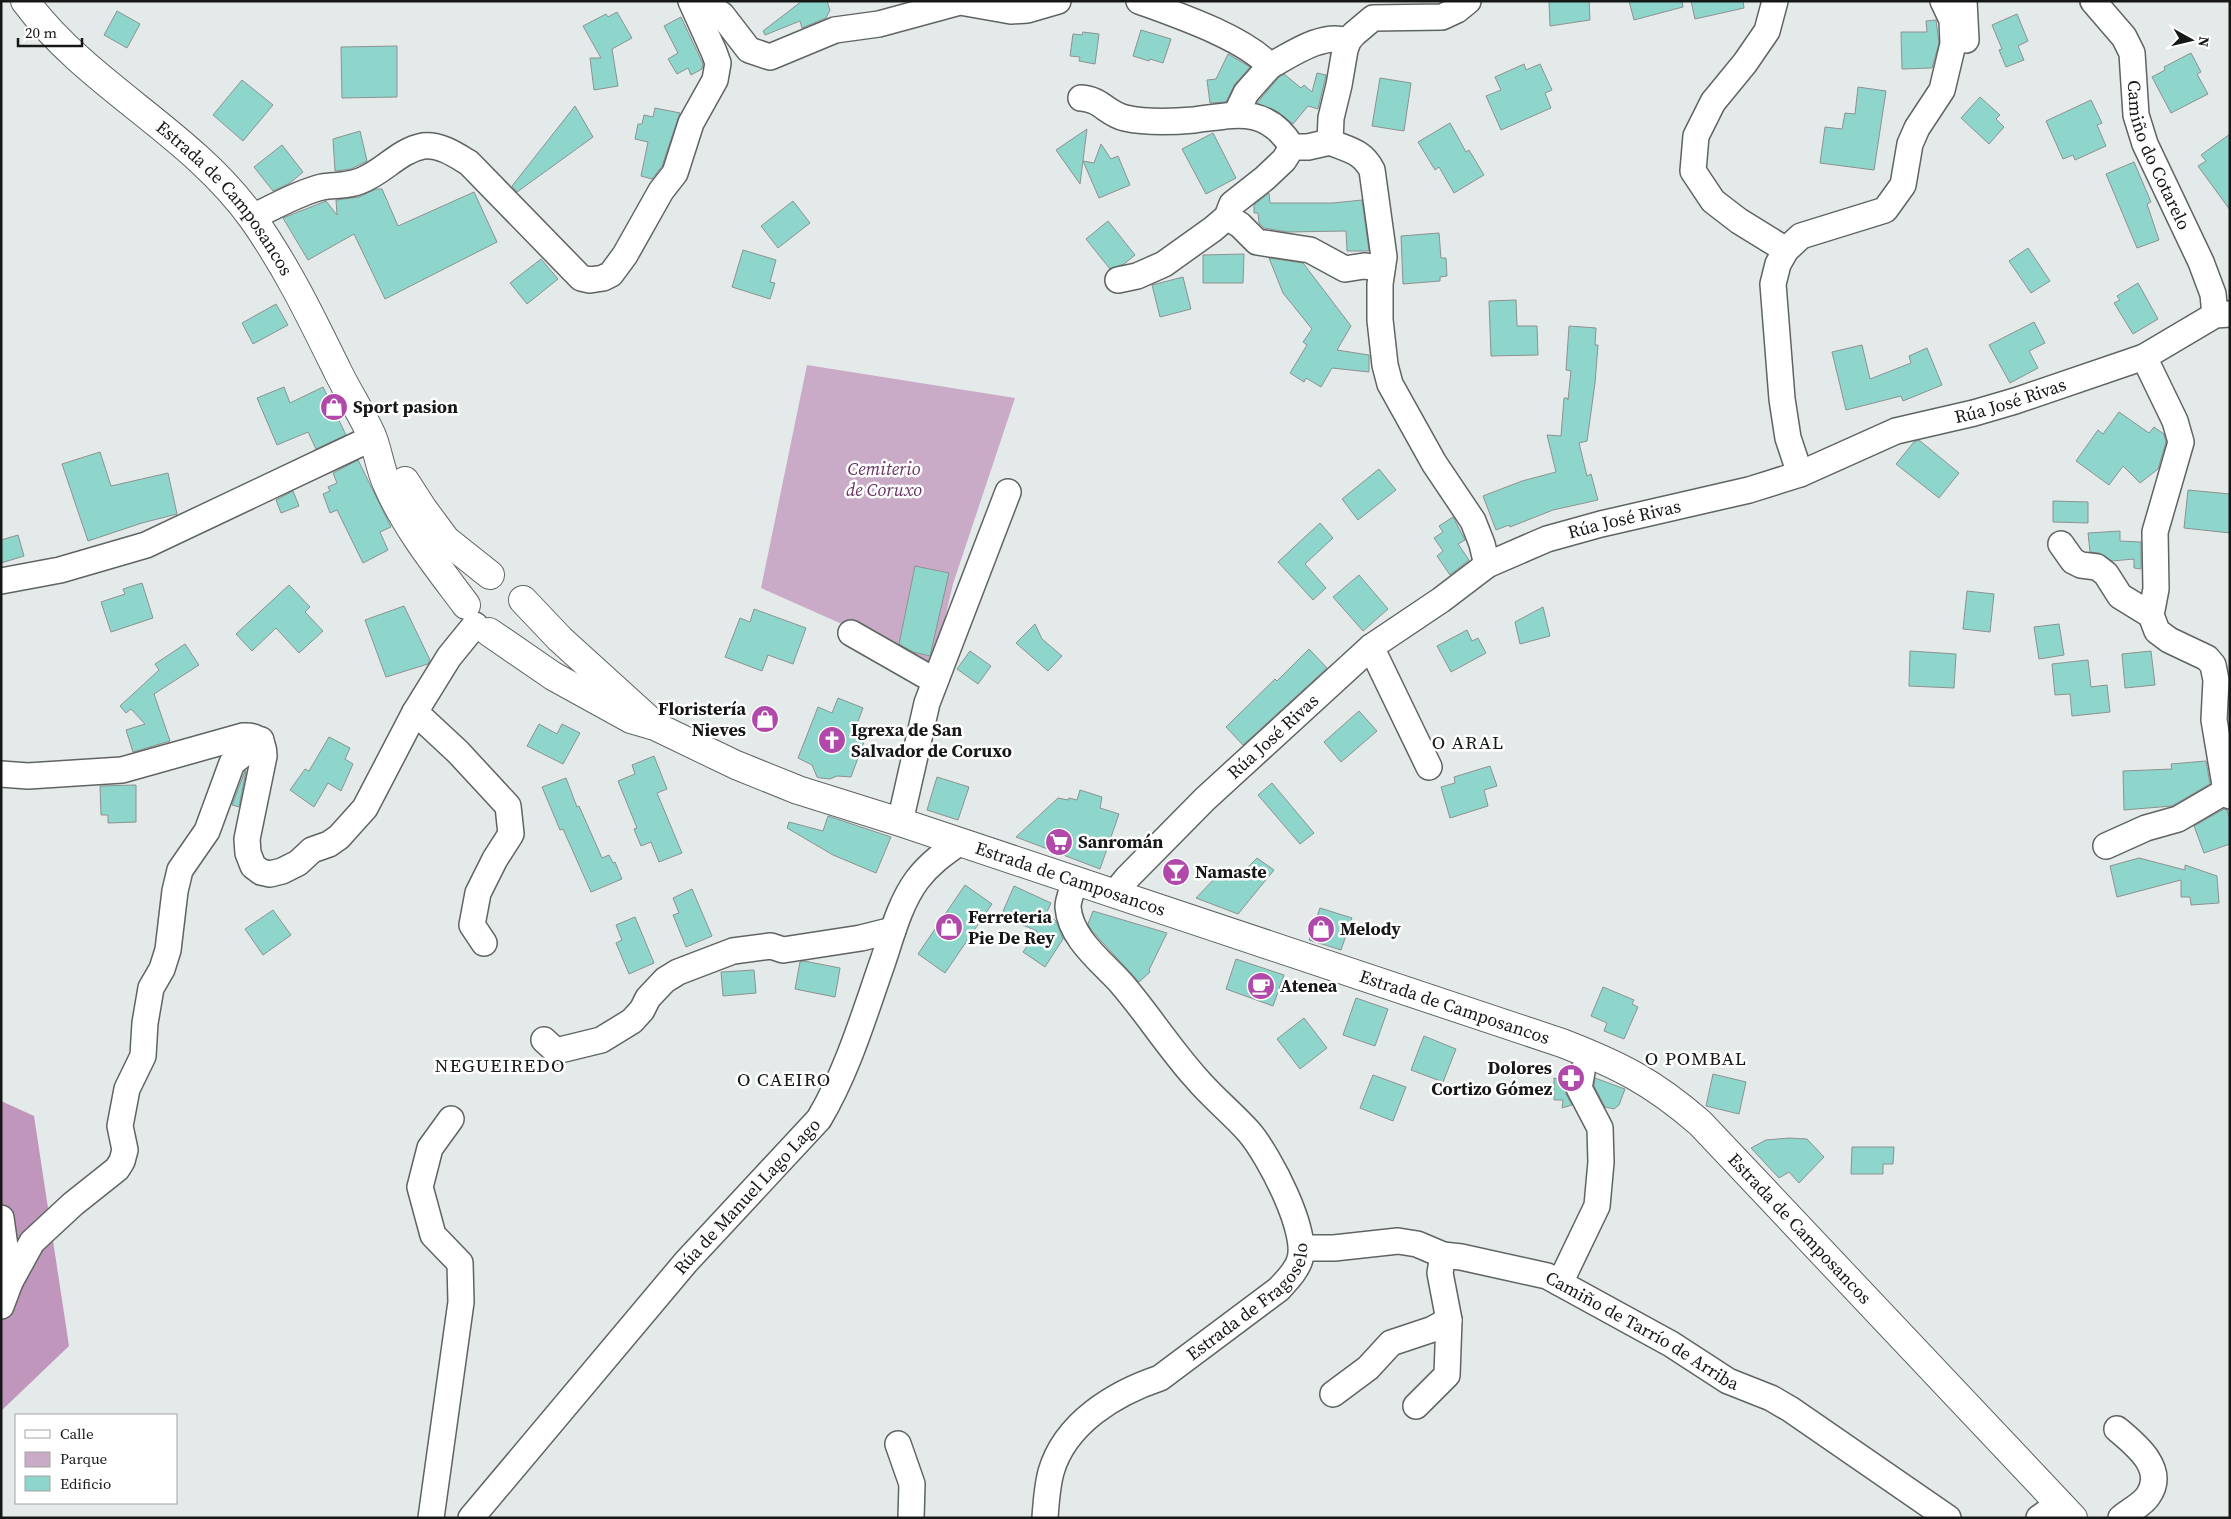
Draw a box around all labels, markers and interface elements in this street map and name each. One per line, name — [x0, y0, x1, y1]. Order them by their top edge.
scale bar — [18, 15, 81, 47]
north arrow — [2166, 15, 2216, 65]
text: 20 m — [25, 22, 57, 43]
text: N — [2193, 35, 2214, 48]
street label: Camiño do Cotarelo — [2122, 79, 2197, 234]
street label: Estrada de Camposancos — [151, 114, 299, 280]
street label: Rúa José Rivas — [1952, 371, 2069, 429]
shop icon: Sport pasion — [319, 392, 349, 422]
place label: Sport pasion — [353, 394, 458, 419]
park label: Cemiterio de Coruxo — [846, 456, 922, 502]
street label: Rúa José Rivas — [1565, 493, 1683, 545]
street label: Rúa José Rivas — [1222, 688, 1324, 784]
place label: Floristería Nieves — [658, 696, 746, 742]
shop icon: Floristería Nieves — [750, 704, 780, 734]
place label: Igrexa de San Salvador de Coruxo — [851, 717, 1012, 763]
church icon: Igrexa de San Salvador de Coruxo — [817, 725, 847, 755]
district label: O ARAL — [1432, 729, 1504, 755]
supermarket icon: Sanromán — [1044, 827, 1074, 857]
place label: Sanromán — [1078, 829, 1163, 854]
street label: Estrada de Camposancos — [972, 835, 1169, 922]
bar icon: Namaste — [1161, 857, 1191, 887]
place label: Namaste — [1195, 859, 1267, 884]
place label: Ferreteria Pie De Rey — [968, 904, 1055, 950]
shop icon: Ferreteria Pie De Rey — [934, 912, 964, 942]
shop icon: Melody — [1306, 914, 1336, 944]
place label: Melody — [1340, 916, 1401, 941]
street label: Estrada de Camposancos — [1356, 963, 1553, 1050]
cafe icon: Atenea — [1246, 971, 1276, 1001]
place label: Atenea — [1280, 973, 1338, 998]
district label: O POMBAL — [1645, 1045, 1747, 1071]
district label: NEGUEIREDO — [435, 1052, 565, 1078]
place label: Dolores Cortizo Gómez — [1431, 1055, 1553, 1101]
pharmacy icon: Dolores Cortizo Gómez — [1556, 1063, 1586, 1093]
district label: O CAEIRO — [737, 1066, 831, 1092]
street label: Rúa de Manuel Lago Lago — [668, 1112, 826, 1280]
street label: Estrada de Camposancos — [1723, 1147, 1878, 1309]
street label: Estrada de Fragoselo — [1181, 1242, 1313, 1366]
street label: Camiño de Tarrío de Arriba — [1541, 1265, 1743, 1396]
legend — [15, 1414, 178, 1504]
text: Calle — [60, 1423, 94, 1444]
text: Parque — [60, 1448, 108, 1469]
text: Edificio — [60, 1473, 111, 1494]

